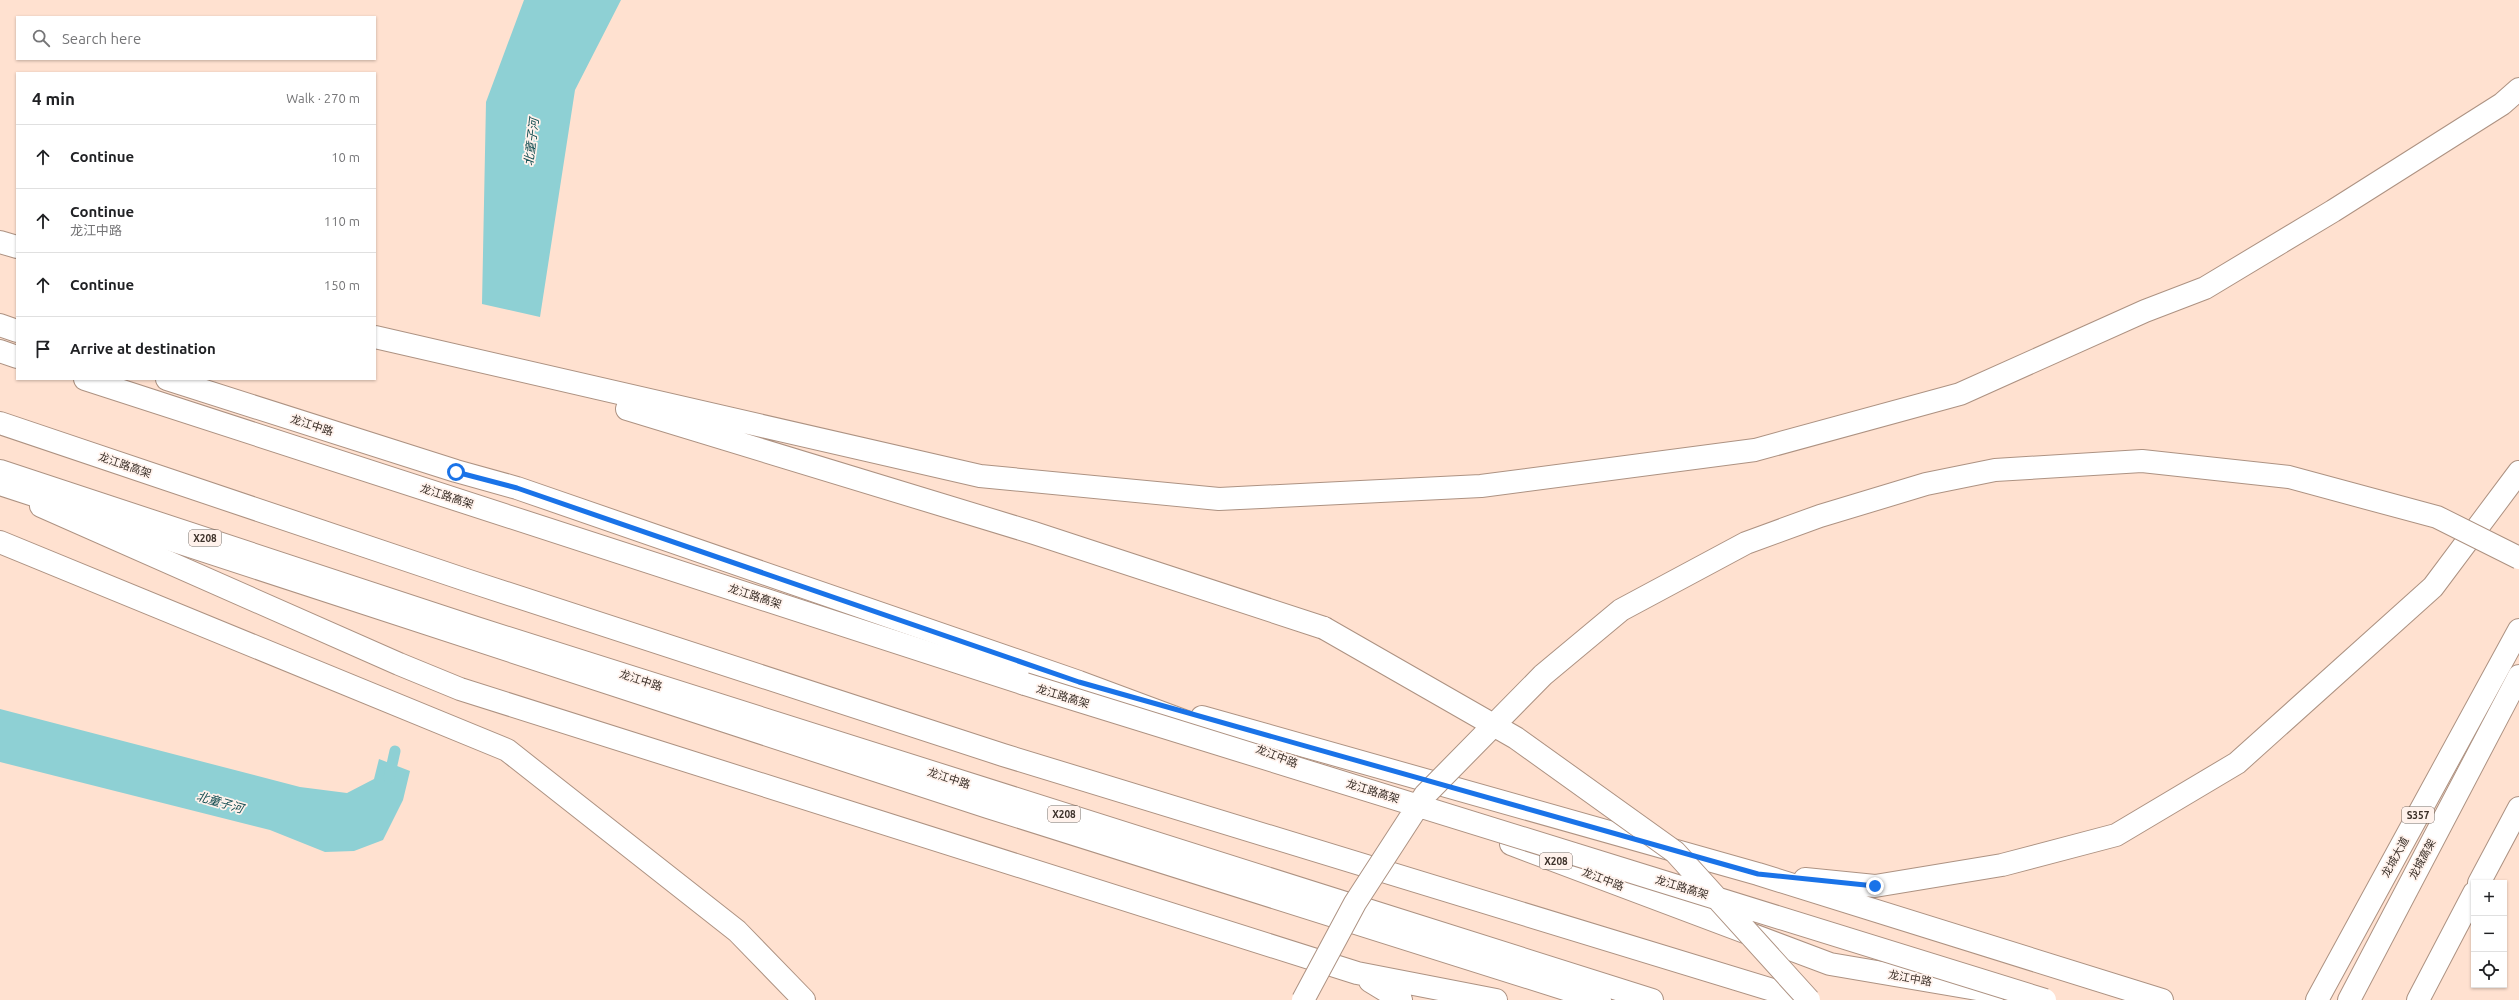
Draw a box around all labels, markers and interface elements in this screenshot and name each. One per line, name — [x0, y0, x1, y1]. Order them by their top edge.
search box — [16, 16, 376, 60]
icon: search — [30, 27, 52, 49]
text: Search here — [62, 30, 141, 47]
text: 4 min — [32, 89, 75, 108]
text: Walk · 270 m — [286, 91, 360, 105]
water label: 北童子河 — [522, 115, 541, 167]
icon: ahead — [32, 146, 54, 168]
text: Continue — [70, 148, 134, 165]
text: 10 m — [331, 150, 360, 164]
text: Continue — [70, 203, 134, 220]
icon: ahead — [32, 210, 54, 232]
text: 110 m — [324, 214, 360, 228]
text: 龙江中路 — [70, 223, 122, 237]
icon: ahead — [32, 274, 54, 296]
text: Continue — [70, 276, 134, 293]
text: 150 m — [324, 278, 360, 292]
icon: arrive — [32, 338, 54, 360]
text: Arrive at destination — [70, 340, 216, 357]
street label: 龙江中路 — [289, 412, 335, 438]
street label: 龙江路高架 — [97, 450, 153, 480]
route start — [447, 463, 465, 481]
street label: 龙江路高架 — [419, 482, 475, 510]
road number: X208 — [189, 530, 221, 546]
street label: 龙江路高架 — [727, 582, 783, 610]
street label: 龙江中路 — [618, 667, 664, 693]
street label: 龙江路高架 — [1035, 682, 1091, 710]
street label: 龙江中路 — [1254, 743, 1300, 769]
street label: 龙江中路 — [926, 765, 972, 791]
street label: 龙江路高架 — [1345, 777, 1401, 805]
water label: 北童子河 — [195, 789, 247, 815]
road number: X208 — [1048, 806, 1080, 822]
road number: S357 — [2402, 807, 2434, 823]
street label: 龙城大道 — [2379, 835, 2411, 879]
street label: 龙城高架 — [2406, 837, 2438, 881]
road number: X208 — [1540, 853, 1572, 869]
street label: 龙江中路 — [1580, 866, 1626, 892]
street label: 龙江路高架 — [1654, 873, 1710, 901]
route end — [1866, 877, 1884, 895]
map controls — [2471, 880, 2507, 988]
button: + — [2471, 880, 2507, 916]
button: − — [2471, 916, 2507, 952]
button: locate — [2471, 952, 2507, 988]
street label: 龙江中路 — [1887, 968, 1933, 988]

